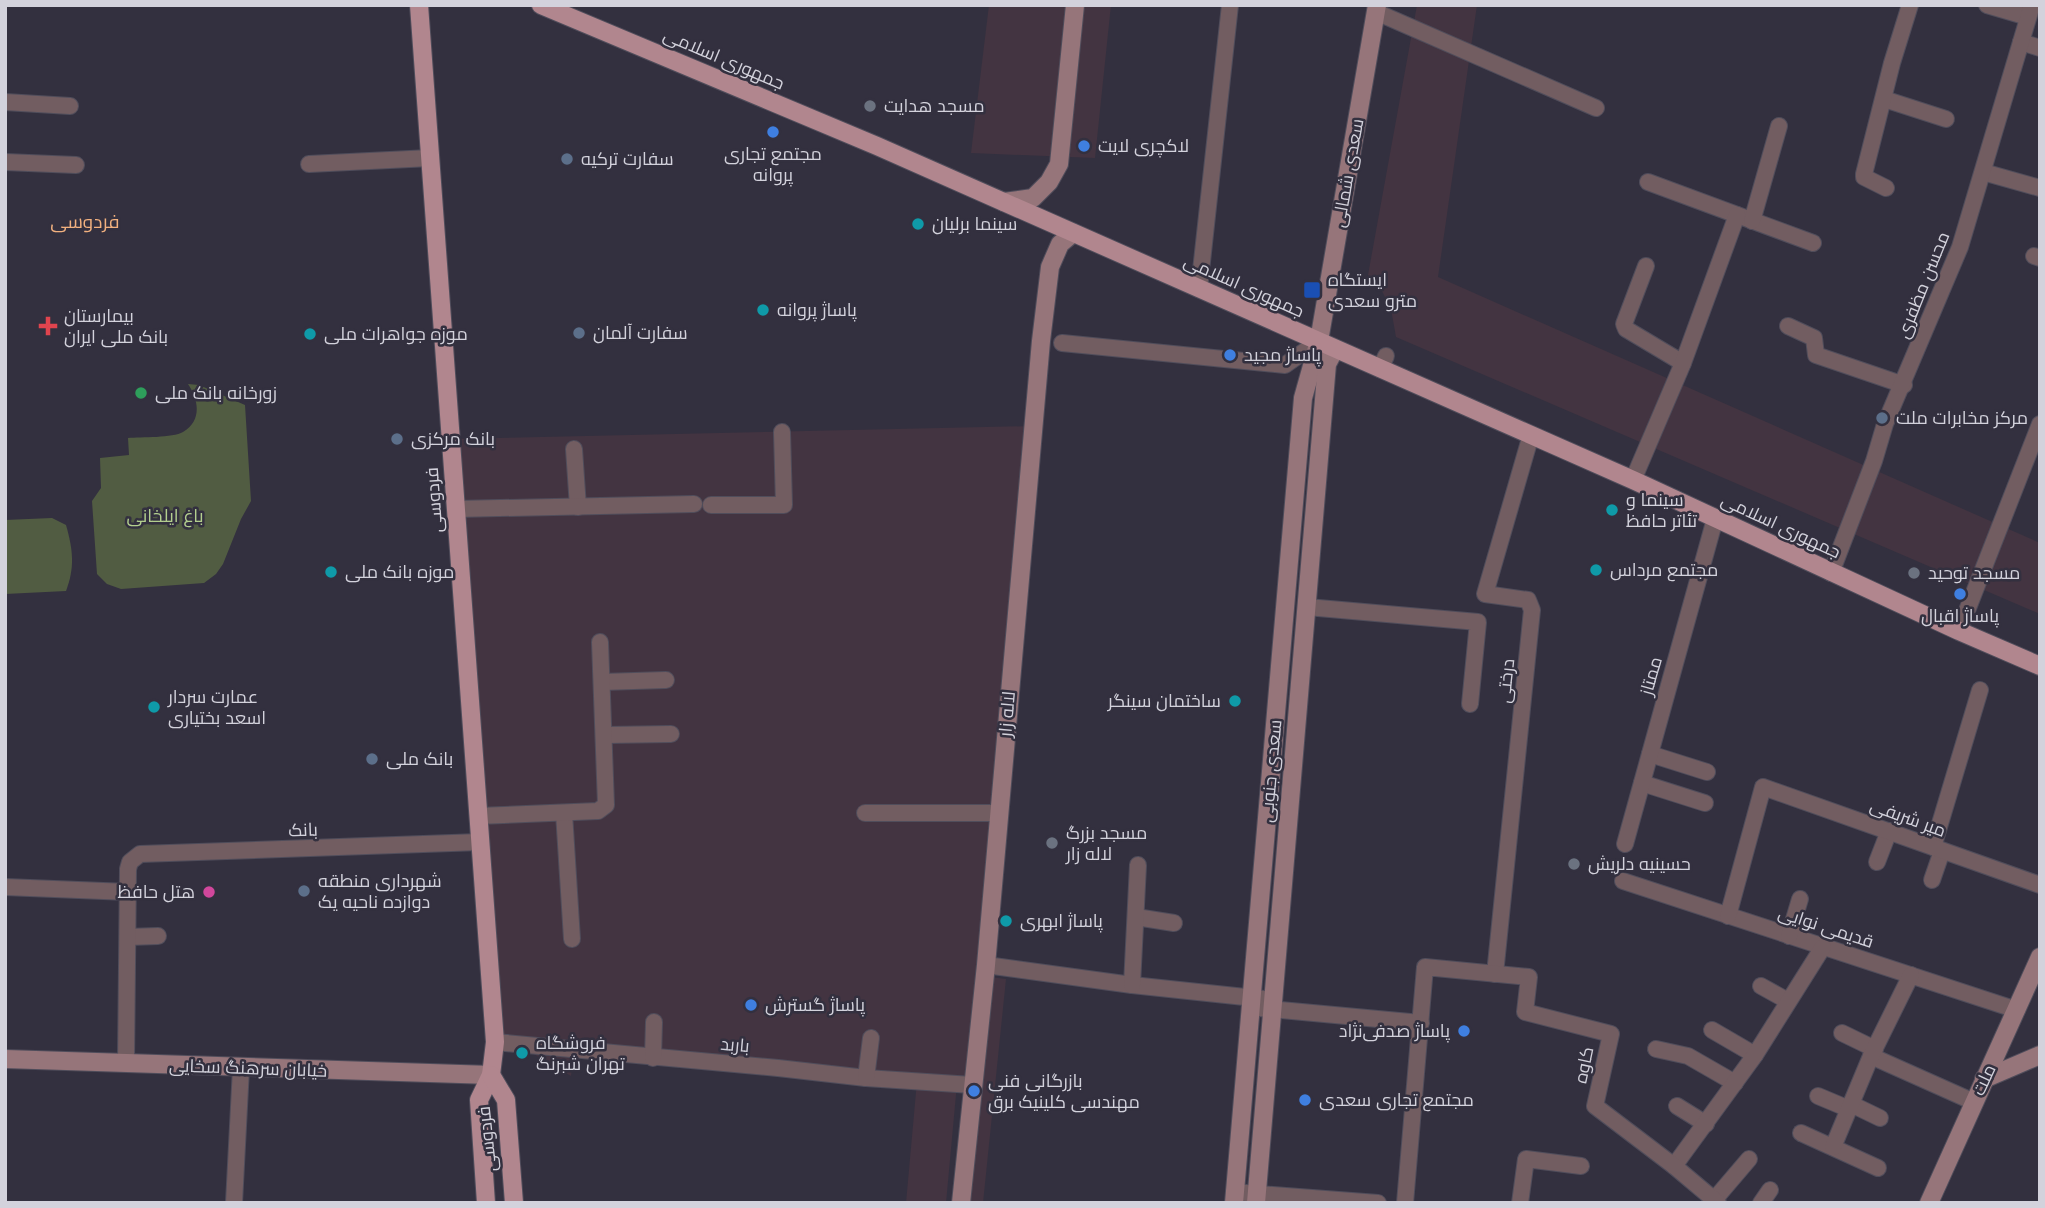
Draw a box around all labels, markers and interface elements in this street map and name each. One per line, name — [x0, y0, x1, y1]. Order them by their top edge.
street label: جمهوری اسلامی — [660, 23, 788, 95]
place label: مسجد هدایت — [884, 94, 985, 118]
marker: مسجد هدایت — [862, 98, 878, 114]
street label: سعدی شمالی — [1327, 117, 1369, 229]
marker: مجتمع تجاری پروانه — [765, 124, 781, 140]
place label: لاکچری لایت — [1098, 134, 1189, 158]
marker: لاکچری لایت — [1076, 138, 1092, 154]
place label: مجتمع تجاری پروانه — [724, 142, 822, 187]
place label: سفارت ترکیه — [581, 147, 674, 171]
marker: سفارت ترکیه — [559, 151, 575, 167]
district label: فردوسی — [50, 209, 120, 234]
place label: سینما برلیان — [932, 212, 1017, 236]
marker: سینما برلیان — [910, 216, 926, 232]
street label: محسن مظفری — [1891, 228, 1955, 342]
street label: جمهوری اسلامی — [1180, 249, 1308, 323]
place label: ایستگاه مترو سعدی — [1328, 268, 1417, 313]
marker: ایستگاه مترو سعدی — [1302, 280, 1322, 300]
place label: پاساژ پروانه — [777, 298, 857, 322]
marker: پاساژ پروانه — [755, 302, 771, 318]
place label: بیمارستان بانک ملی ایران — [64, 304, 168, 349]
marker: بیمارستان بانک ملی ایران — [38, 316, 58, 336]
place label: سفارت آلمان — [593, 321, 688, 345]
place label: موزه جواهرات ملی — [324, 322, 468, 346]
marker: سفارت آلمان — [571, 325, 587, 341]
marker: موزه جواهرات ملی — [302, 326, 318, 342]
place label: پاساژ مجید — [1244, 343, 1321, 367]
marker: پاساژ مجید — [1222, 347, 1238, 363]
place label: زورخانه بانک ملی — [155, 381, 277, 405]
marker: زورخانه بانک ملی — [133, 385, 149, 401]
place label: مرکز مخابرات ملت — [1896, 406, 2028, 430]
marker: مرکز مخابرات ملت — [1874, 410, 1890, 426]
place label: بانک مرکزی — [411, 427, 495, 451]
marker: بانک مرکزی — [389, 431, 405, 447]
street label: فردوسی — [420, 466, 448, 534]
place label: سینما و تئاتر حافظ — [1626, 488, 1697, 533]
street label: جمهوری اسلامی — [1717, 488, 1845, 564]
marker: سینما و تئاتر حافظ — [1604, 502, 1620, 518]
park label: باغ ایلخانی — [127, 504, 203, 528]
place label: مجتمع مرداس — [1610, 558, 1718, 582]
place label: موزه بانک ملی — [345, 560, 454, 584]
place label: مسجد توحید — [1928, 561, 2020, 585]
marker: مجتمع مرداس — [1588, 562, 1604, 578]
marker: موزه بانک ملی — [323, 564, 339, 580]
marker: مسجد توحید — [1906, 565, 1922, 581]
marker: پاساژ اقبال — [1952, 586, 1968, 602]
place label: پاساژ اقبال — [1921, 604, 1999, 628]
street label: ممتاز — [1634, 654, 1668, 699]
street label: درختی — [1492, 658, 1520, 704]
place label: عمارت سردار اسعد بختیاری — [167, 685, 266, 730]
place label: ساختمان سینگر — [1107, 689, 1221, 713]
street label: لاله زار — [993, 690, 1021, 739]
marker: ساختمان سینگر — [1227, 693, 1243, 709]
marker: عمارت سردار اسعد بختیاری — [146, 699, 162, 715]
street label: سعدی جنوبی — [1255, 719, 1287, 823]
place label: بانک ملی — [386, 747, 453, 771]
marker: بانک ملی — [364, 751, 380, 767]
street label: میر شریفی — [1867, 793, 1949, 843]
street label: بانک — [288, 817, 318, 843]
place label: مسجد بزرگ لاله زار — [1065, 821, 1147, 866]
marker: مسجد بزرگ لاله زار — [1044, 835, 1060, 851]
place label: حسینیه دلریش — [1588, 852, 1691, 876]
marker: حسینیه دلریش — [1566, 856, 1582, 872]
place label: شهرداری منطقه دوازده ناحیه یک — [318, 869, 442, 914]
place label: هتل حافظ — [117, 880, 195, 904]
marker: شهرداری منطقه دوازده ناحیه یک — [296, 883, 312, 899]
marker: هتل حافظ — [201, 884, 217, 900]
street label: قدیمی نوایی — [1775, 900, 1877, 954]
place label: پاساژ ابهری — [1020, 909, 1103, 933]
marker: پاساژ ابهری — [998, 913, 1014, 929]
place label: پاساژ گسترش — [765, 993, 865, 1017]
marker: پاساژ گسترش — [743, 997, 759, 1013]
place label: پاساژ صدفی‌نژاد — [1339, 1019, 1450, 1043]
marker: پاساژ صدفی‌نژاد — [1456, 1023, 1472, 1039]
place label: فروشگاه تهران شبرنگ — [536, 1031, 625, 1076]
street label: باربد — [719, 1032, 751, 1058]
street label: کاوه — [1568, 1044, 1600, 1086]
marker: فروشگاه تهران شبرنگ — [514, 1045, 530, 1061]
street label: خیابان سرهنگ سخایی — [168, 1053, 328, 1083]
street label: ملت — [1966, 1061, 2002, 1099]
place label: بازرگانی فنی مهندسی کلینیک برق — [988, 1069, 1140, 1114]
marker: بازرگانی فنی مهندسی کلینیک برق — [966, 1083, 982, 1099]
place label: مجتمع تجاری سعدی — [1319, 1088, 1474, 1112]
marker: مجتمع تجاری سعدی — [1297, 1092, 1313, 1108]
street label: فردوسی — [472, 1105, 502, 1173]

